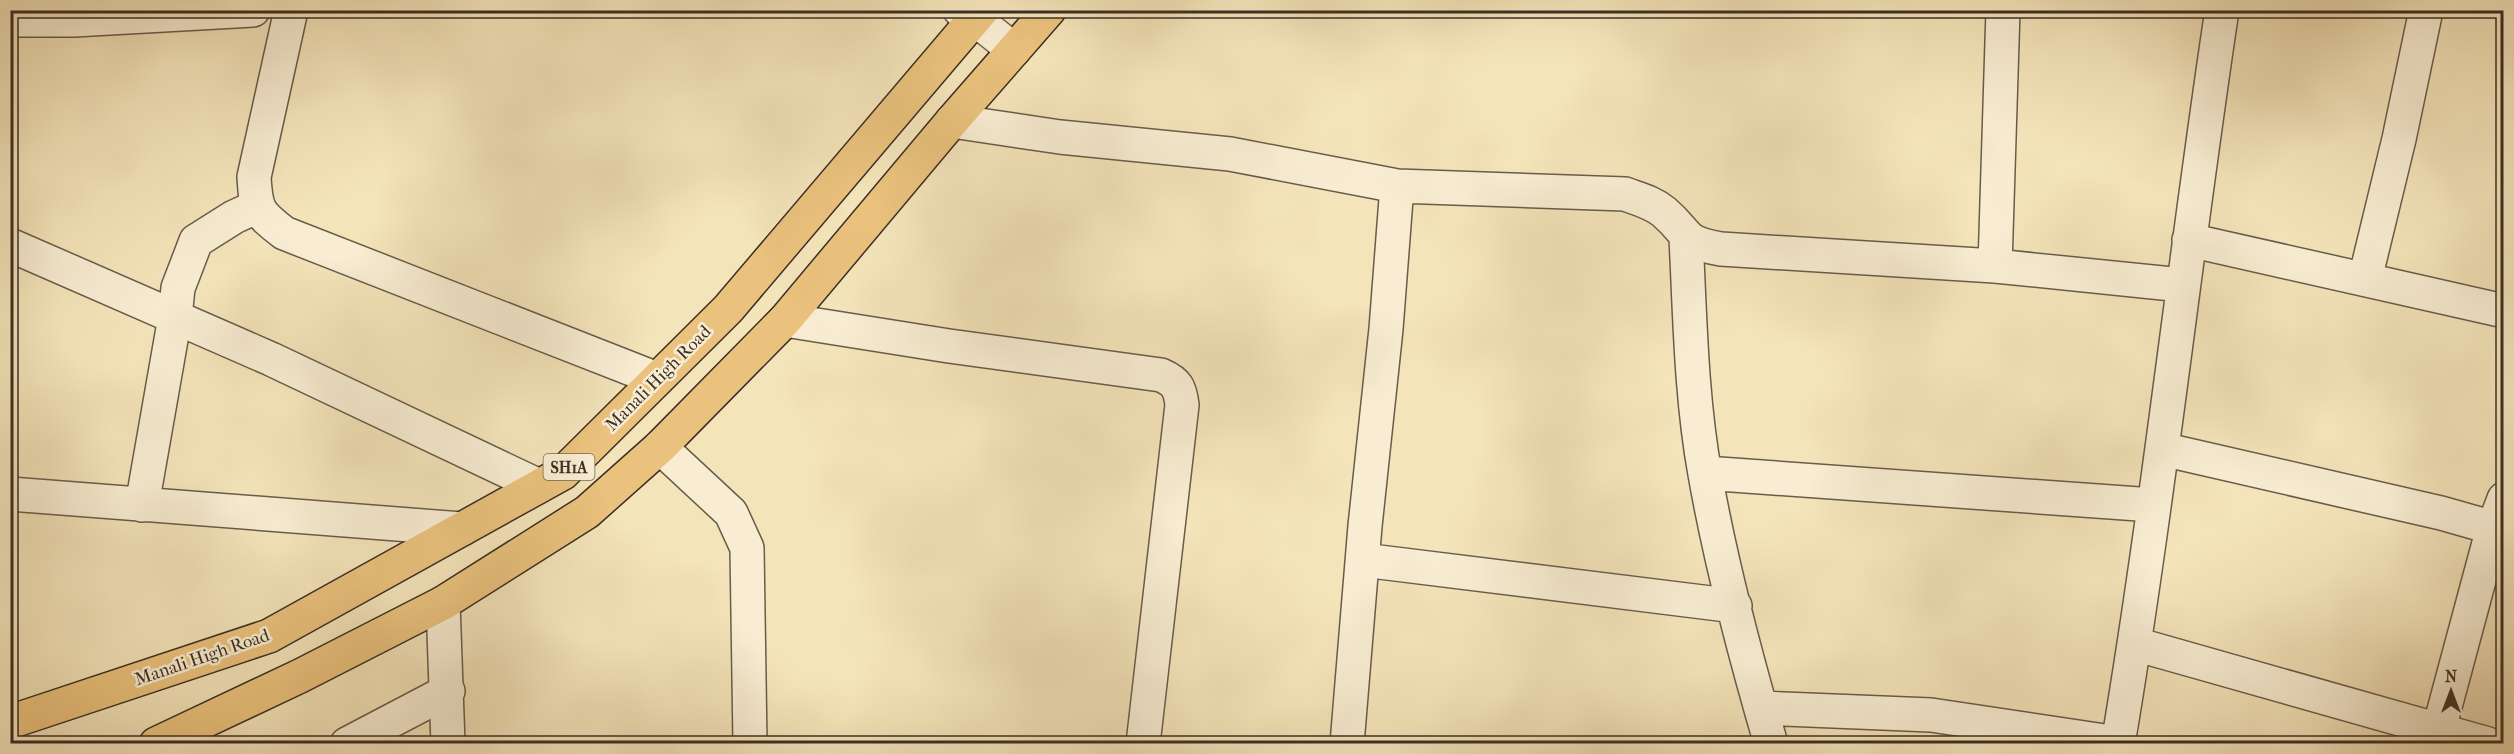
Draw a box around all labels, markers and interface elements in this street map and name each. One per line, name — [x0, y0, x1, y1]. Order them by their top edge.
street label: Manali High Road — [601, 321, 716, 436]
road number: SH1A — [544, 454, 594, 480]
street label: Manali High Road — [132, 625, 272, 690]
north arrow — [2421, 661, 2481, 721]
text: N — [2445, 667, 2458, 686]

